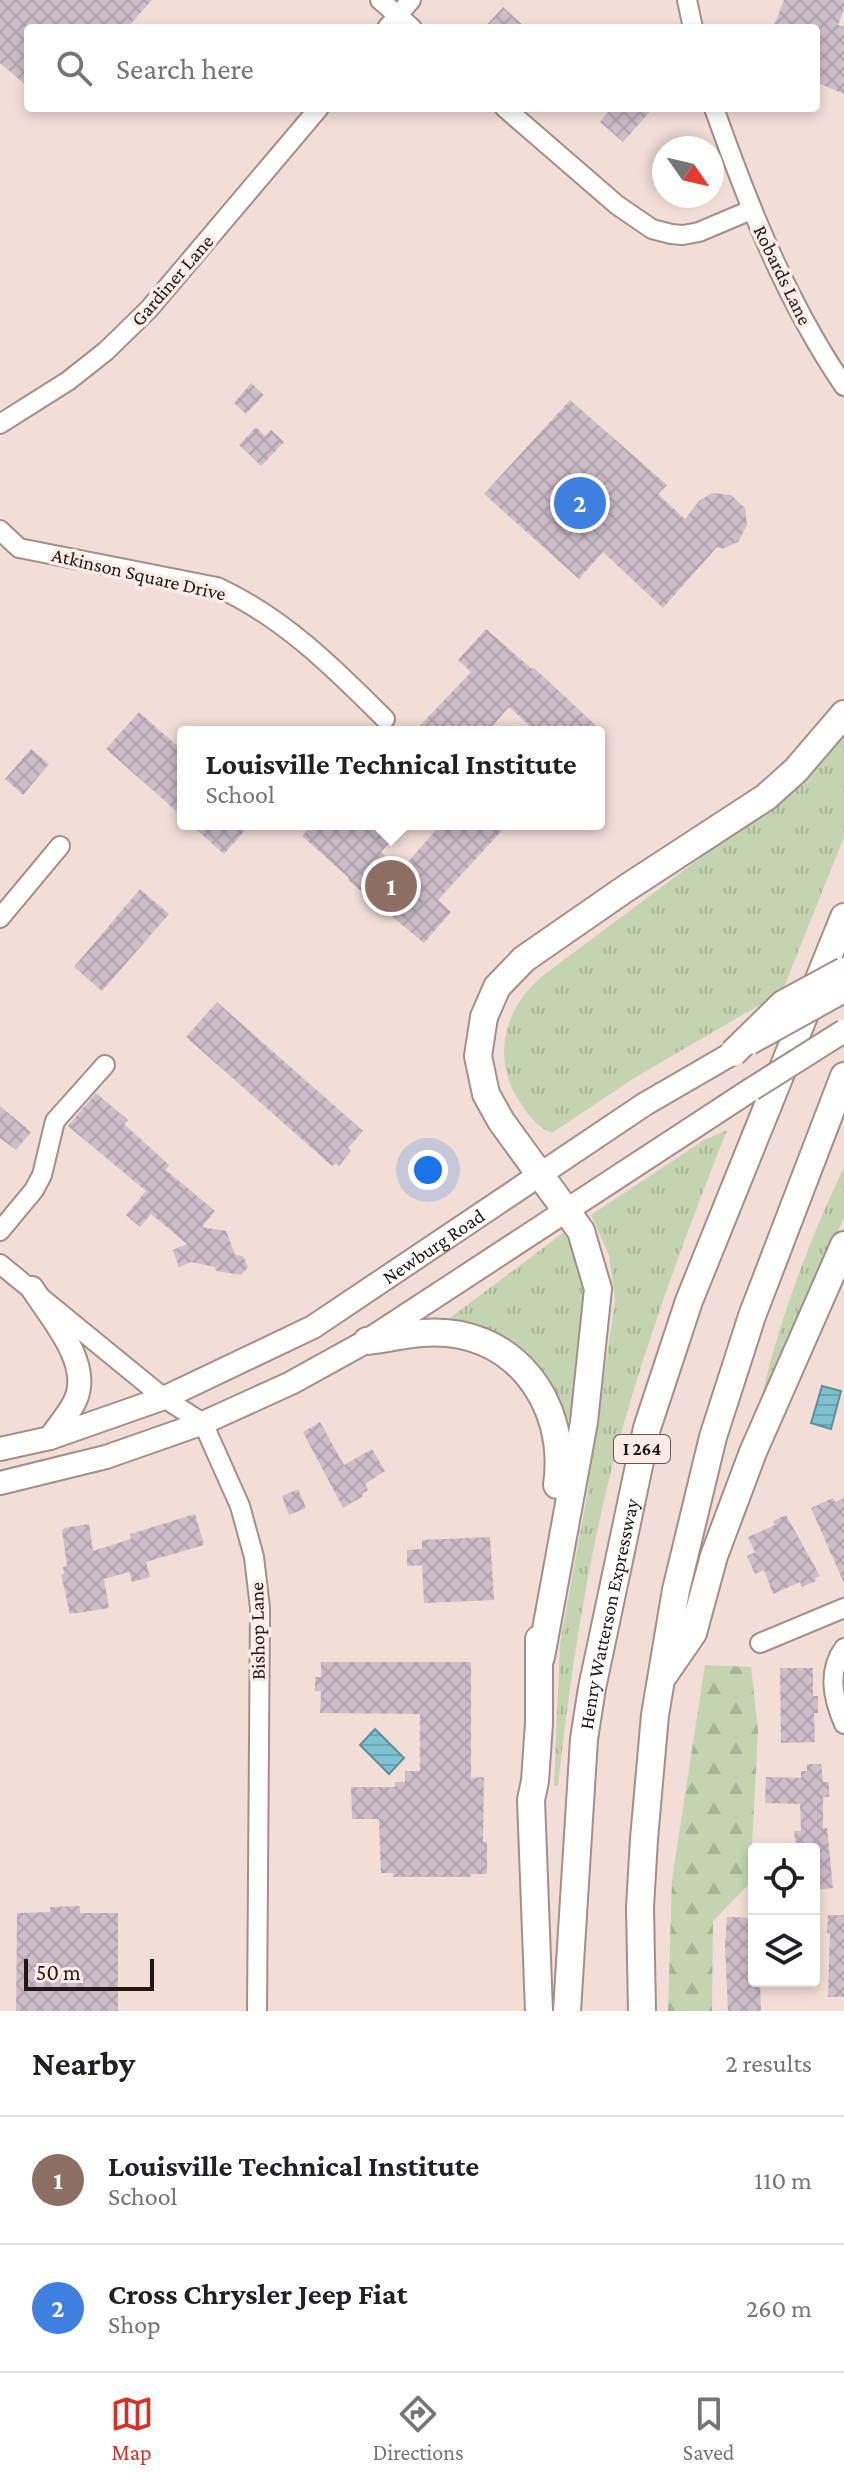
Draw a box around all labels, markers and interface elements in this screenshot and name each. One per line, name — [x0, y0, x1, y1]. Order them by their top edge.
search box — [24, 24, 820, 112]
icon: search — [52, 46, 96, 90]
text: Search here — [116, 52, 254, 85]
north arrow — [652, 136, 724, 208]
street label: Robards Lane — [749, 222, 817, 328]
street label: Gardiner Lane — [126, 230, 218, 330]
pin: 2 — [554, 473, 606, 533]
street label: Atkinson Square Drive — [50, 543, 228, 606]
popup — [177, 726, 605, 830]
text: Louisville Technical Institute — [205, 747, 577, 780]
text: School — [205, 780, 275, 809]
pin: 1 — [365, 856, 417, 916]
your location — [408, 1150, 448, 1190]
street label: Newburg Road — [378, 1204, 489, 1288]
road number: I 264 — [614, 1435, 670, 1463]
street label: Henry Watterson Expressway — [575, 1496, 644, 1731]
street label: Bishop Lane — [245, 1582, 270, 1680]
map controls — [748, 1843, 820, 1987]
button: locate — [748, 1843, 820, 1915]
button: layers — [748, 1915, 820, 1987]
scale bar — [24, 1955, 154, 1991]
text: 50 m — [36, 1960, 81, 1985]
text: Nearby — [32, 2045, 135, 2082]
text: 2 results — [725, 2049, 812, 2078]
text: Louisville Technical Institute — [108, 2149, 479, 2182]
text: 1 — [53, 2166, 63, 2195]
text: 110 m — [754, 2166, 812, 2195]
text: School — [108, 2182, 177, 2211]
text: Cross Chrysler Jeep Fiat — [108, 2277, 407, 2310]
text: 2 — [51, 2294, 65, 2323]
text: 260 m — [746, 2294, 812, 2323]
text: Shop — [108, 2310, 161, 2339]
tab: Map — [110, 2392, 154, 2465]
tab: Directions — [373, 2392, 464, 2465]
tab: Saved — [683, 2392, 734, 2465]

